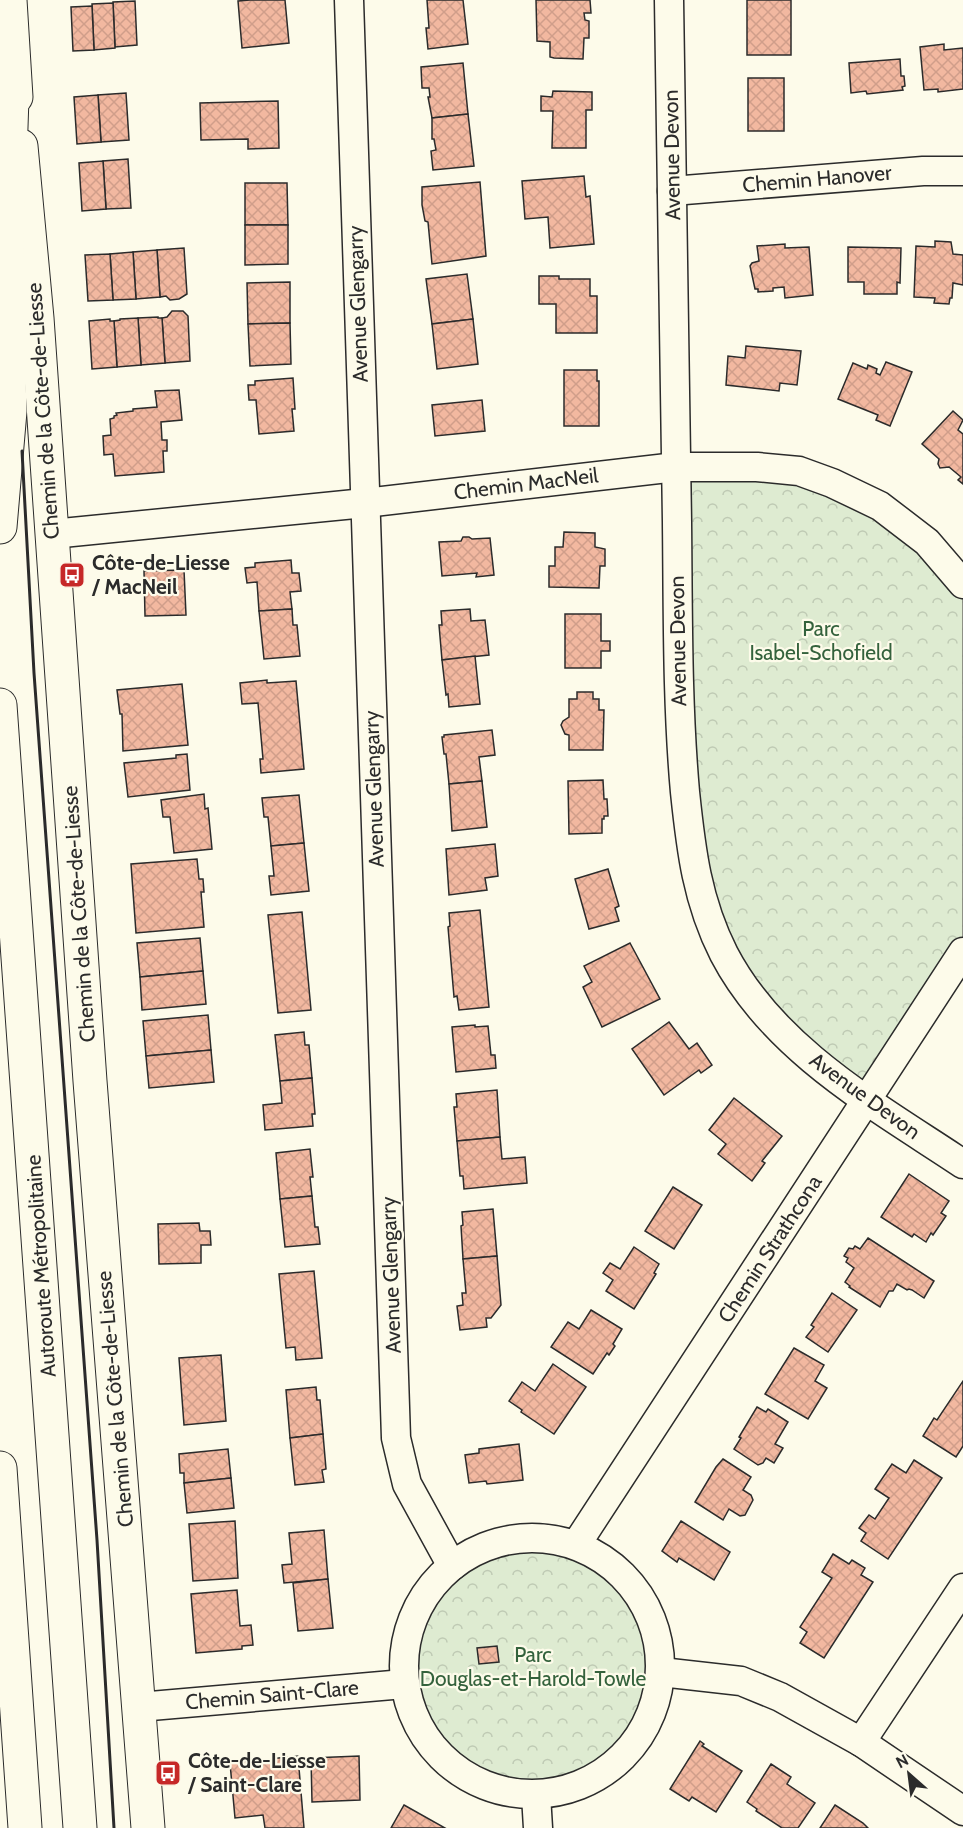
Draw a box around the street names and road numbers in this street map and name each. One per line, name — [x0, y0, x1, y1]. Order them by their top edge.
street label: Avenue Devon — [658, 90, 685, 220]
street label: Chemin Hanover — [741, 159, 893, 197]
street label: Avenue Glengarry — [342, 225, 373, 383]
street label: Chemin de la Côte-de-Liesse — [21, 282, 64, 540]
street label: Chemin MacNeil — [452, 462, 600, 505]
street label: Avenue Devon — [664, 576, 691, 706]
street label: Avenue Glengarry — [358, 710, 389, 868]
street label: Chemin de la Côte-de-Liesse — [57, 785, 100, 1043]
street label: Avenue Devon — [805, 1047, 925, 1144]
street label: Autoroute Métropolitaine — [20, 1154, 61, 1378]
street label: Chemin Strathcona — [713, 1170, 827, 1327]
street label: Avenue Glengarry — [375, 1196, 406, 1354]
street label: Chemin de la Côte-de-Liesse — [91, 1270, 138, 1528]
street label: Chemin Saint-Clare — [184, 1674, 360, 1715]

